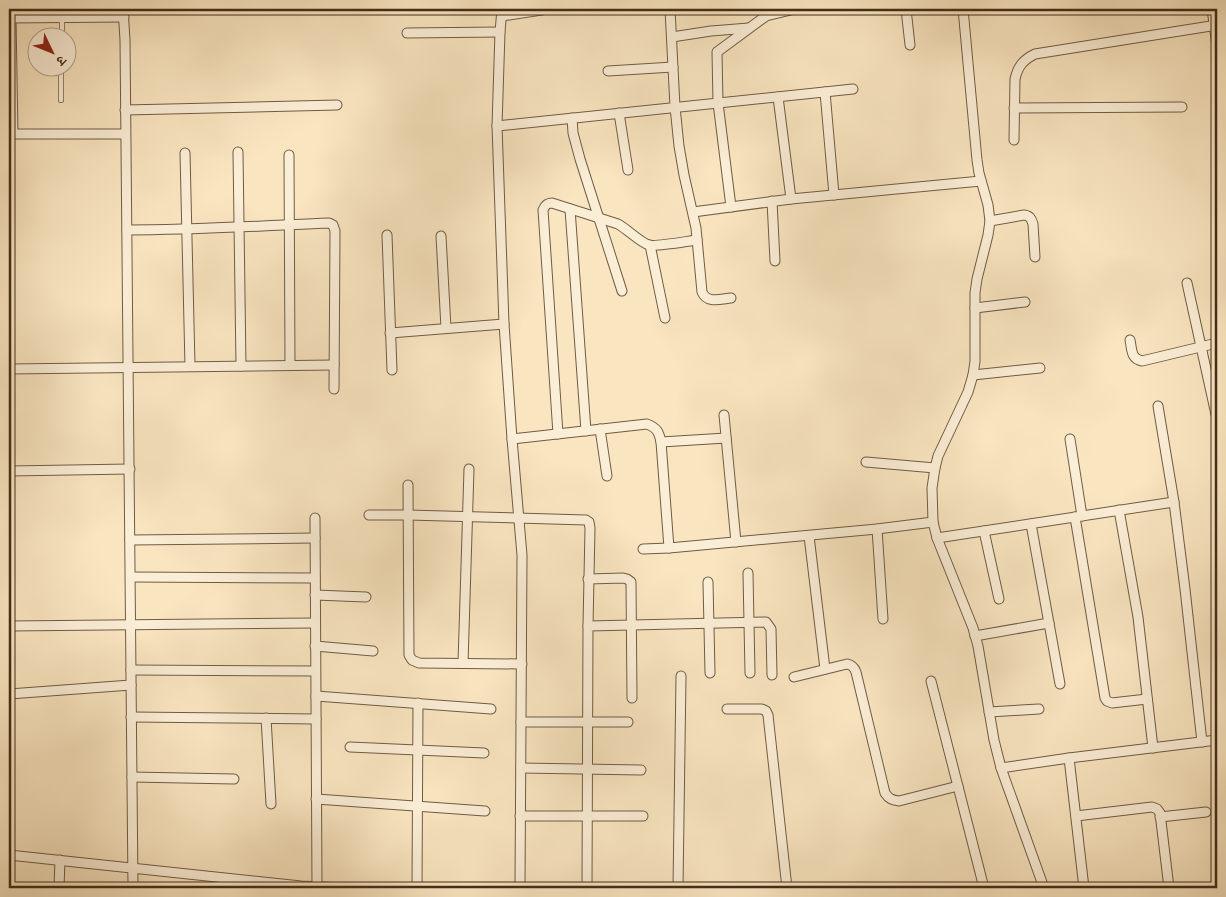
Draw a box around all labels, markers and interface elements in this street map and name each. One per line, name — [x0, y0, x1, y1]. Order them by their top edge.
north arrow — [28, 28, 78, 78]
text: उ — [51, 51, 71, 70]

